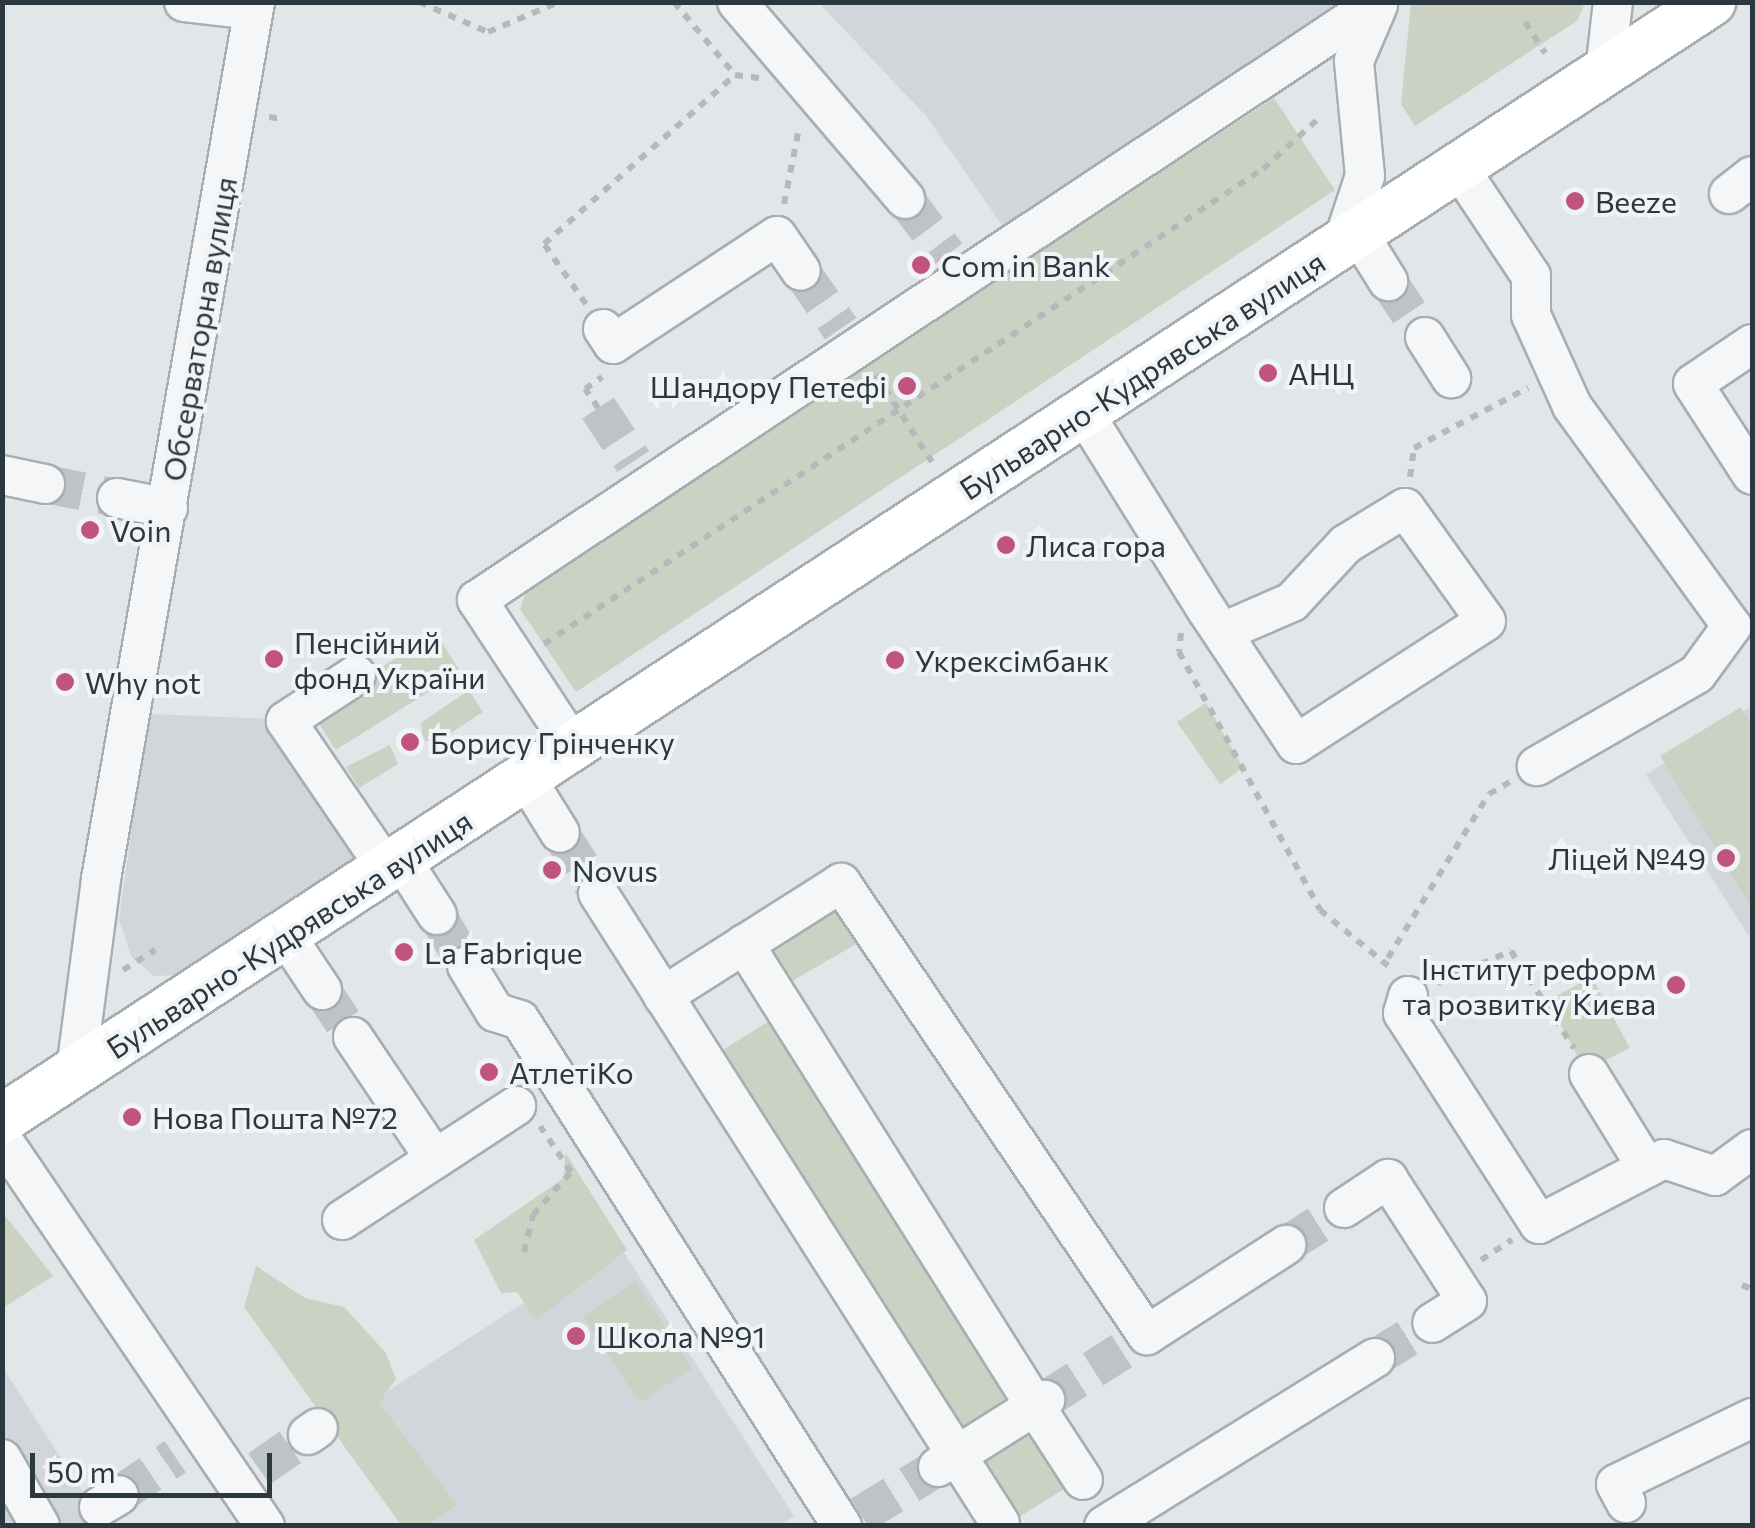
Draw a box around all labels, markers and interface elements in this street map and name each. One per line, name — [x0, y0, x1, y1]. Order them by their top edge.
street label: Обсерваторна вулиця — [155, 174, 243, 484]
place label: Beeze — [1595, 183, 1677, 219]
marker: Beeze — [1564, 190, 1586, 212]
street label: Бульварно-Кудрявська вулиця — [953, 243, 1331, 507]
place label: Com in Bank — [941, 247, 1111, 283]
marker: Com in Bank — [910, 254, 932, 276]
place label: АНЦ — [1288, 355, 1354, 391]
marker: АНЦ — [1257, 362, 1279, 384]
place label: Шандору Петефі — [650, 368, 887, 404]
marker: Шандору Петефі — [896, 375, 918, 397]
place label: Voin — [110, 512, 171, 548]
marker: Voin — [79, 519, 101, 541]
place label: Лиса гора — [1026, 527, 1166, 563]
marker: Лиса гора — [995, 534, 1017, 556]
place label: Пенсійний фонд України — [294, 624, 485, 694]
place label: Укрексімбанк — [915, 642, 1109, 678]
marker: Пенсійний фонд України — [263, 648, 285, 670]
marker: Укрексімбанк — [884, 649, 906, 671]
place label: Why not — [85, 664, 201, 700]
marker: Why not — [54, 671, 76, 693]
place label: Борису Грінченку — [430, 724, 675, 760]
marker: Борису Грінченку — [399, 731, 421, 753]
street label: Бульварно-Кудрявська вулиця — [100, 802, 478, 1066]
place label: Ліцей №49 — [1548, 840, 1706, 876]
marker: Ліцей №49 — [1715, 847, 1737, 869]
place label: Novus — [572, 852, 658, 888]
marker: Novus — [541, 859, 563, 881]
place label: La Fabrique — [424, 934, 582, 970]
marker: La Fabrique — [393, 941, 415, 963]
place label: Інститут реформ та розвитку Києва — [1402, 950, 1656, 1020]
marker: Інститут реформ та розвитку Києва — [1665, 974, 1687, 996]
place label: АтлетіКо — [509, 1054, 634, 1090]
marker: АтлетіКо — [478, 1061, 500, 1083]
place label: Нова Пошта №72 — [152, 1099, 398, 1135]
marker: Нова Пошта №72 — [121, 1106, 143, 1128]
place label: Школа №91 — [596, 1318, 765, 1354]
marker: Школа №91 — [565, 1325, 587, 1347]
scale bar — [35, 1433, 278, 1495]
text: 50 m — [47, 1452, 116, 1489]

